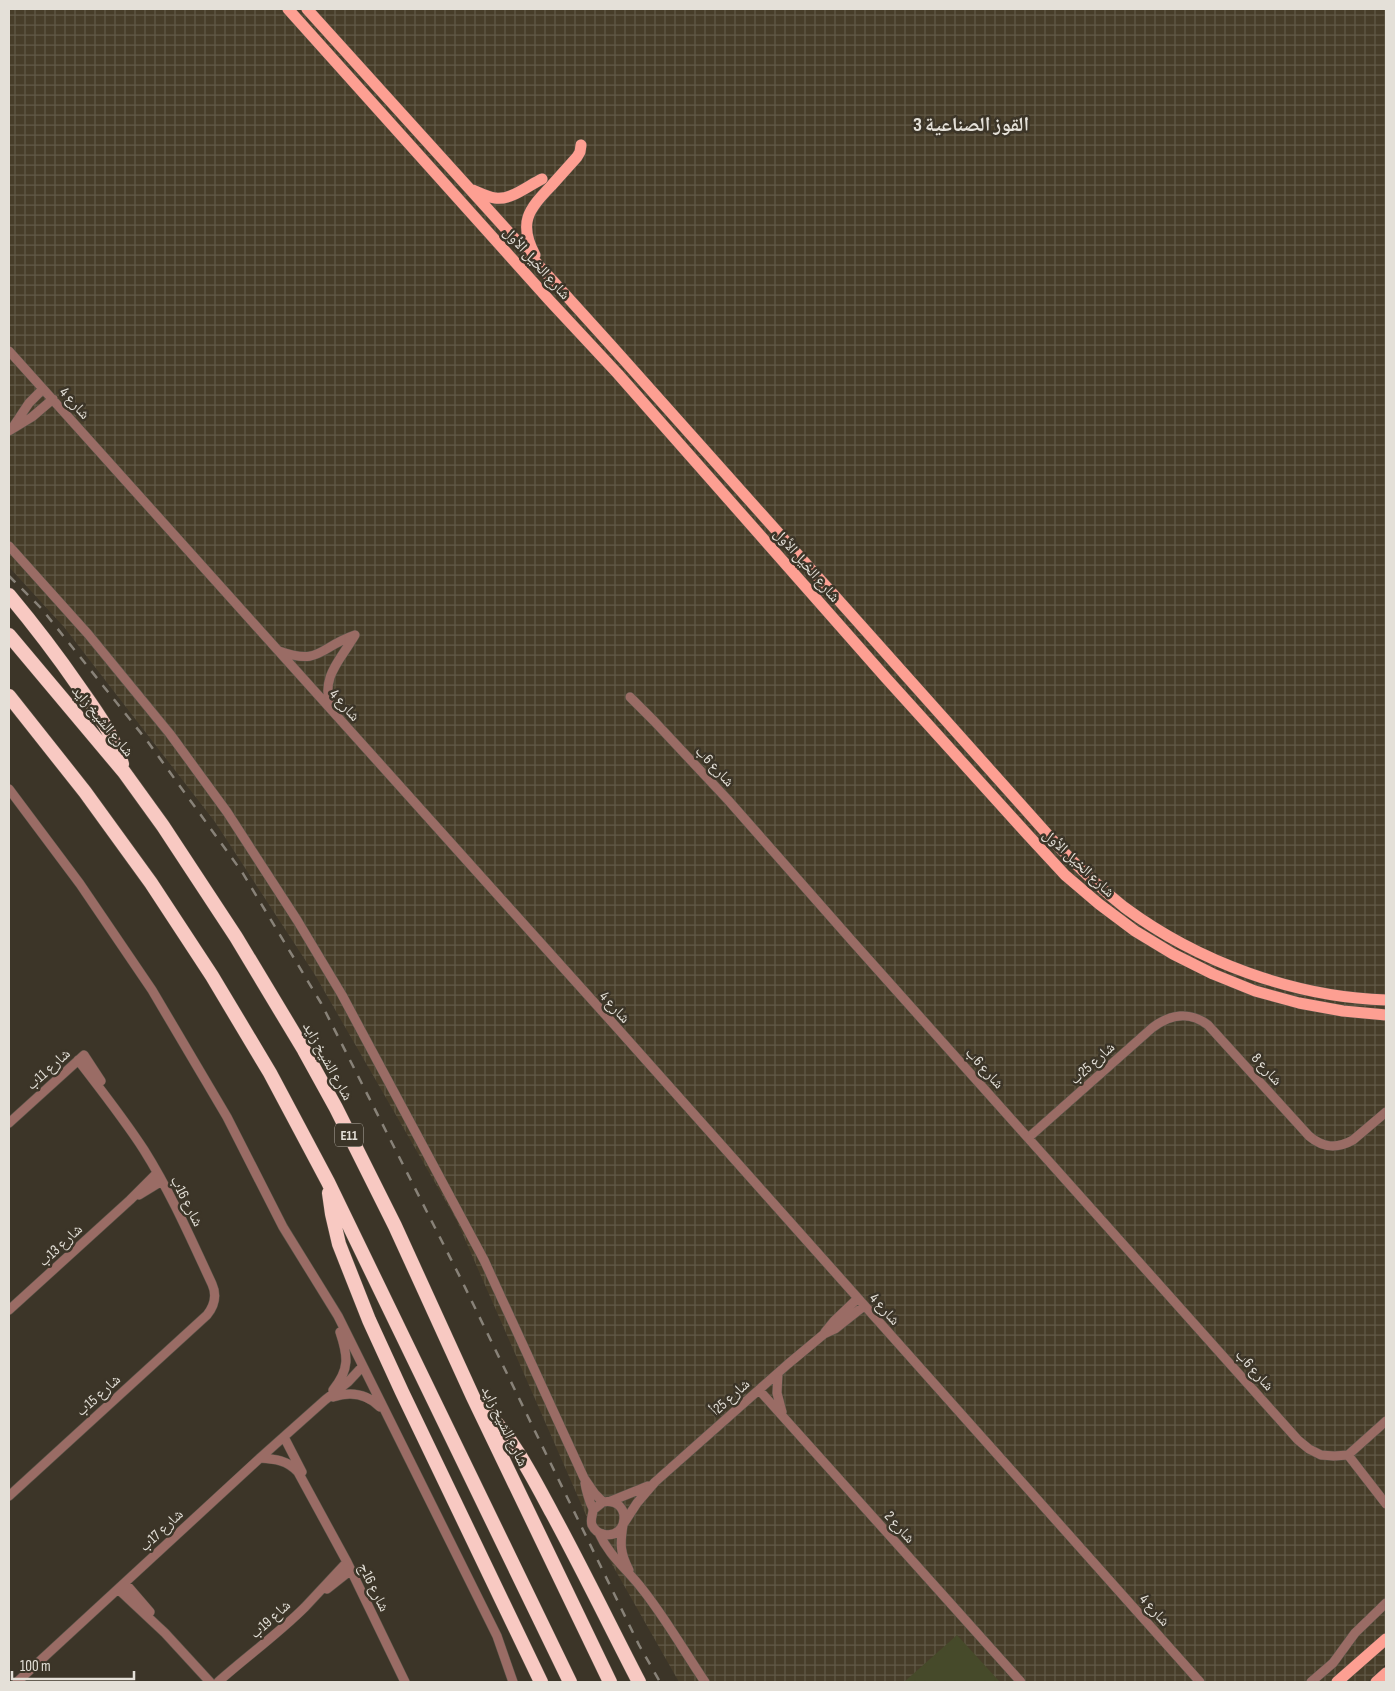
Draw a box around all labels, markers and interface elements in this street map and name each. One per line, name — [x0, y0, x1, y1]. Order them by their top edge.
district label: القوز الصناعية 3 — [913, 113, 1029, 137]
street label: شارع الخيل الأول — [499, 223, 574, 304]
street label: شارع 4 — [55, 383, 94, 424]
street label: شارع الخيل الأول — [769, 525, 844, 606]
street label: شارع الشيخ زايد — [67, 682, 138, 761]
street label: شارع 4 — [325, 685, 364, 726]
street label: شارع 6ب — [691, 742, 738, 791]
street label: شارع الخيل الأول — [1039, 825, 1119, 902]
street label: شارع 4 — [595, 987, 634, 1028]
street label: شارع الشيخ زايد — [298, 1019, 357, 1104]
street label: شارع 25ب — [1066, 1038, 1119, 1089]
street label: شارع 11ب — [22, 1044, 74, 1094]
street label: شارع 6ب — [961, 1044, 1008, 1093]
street label: شارع 8 — [1247, 1049, 1286, 1090]
road number: E11 — [335, 1124, 363, 1146]
street label: شارع 16ب — [166, 1173, 207, 1230]
street label: شارع 13ب — [34, 1220, 87, 1271]
street label: شارع 4 — [865, 1289, 904, 1330]
street label: شارع 6ب — [1231, 1346, 1278, 1395]
street label: شارع 15ب — [72, 1370, 125, 1420]
street label: شارع 25أ — [706, 1375, 754, 1420]
street label: شارع الشيخ زايد — [477, 1383, 532, 1470]
street label: شارع 17ب — [135, 1505, 188, 1556]
street label: شارع 2 — [880, 1507, 919, 1548]
street label: شارع 16ج — [354, 1560, 394, 1615]
street label: شارع 4 — [1135, 1590, 1174, 1631]
street label: شاع 19ب — [246, 1596, 295, 1643]
scale bar — [12, 1648, 135, 1680]
text: 100 m — [20, 1657, 51, 1676]

